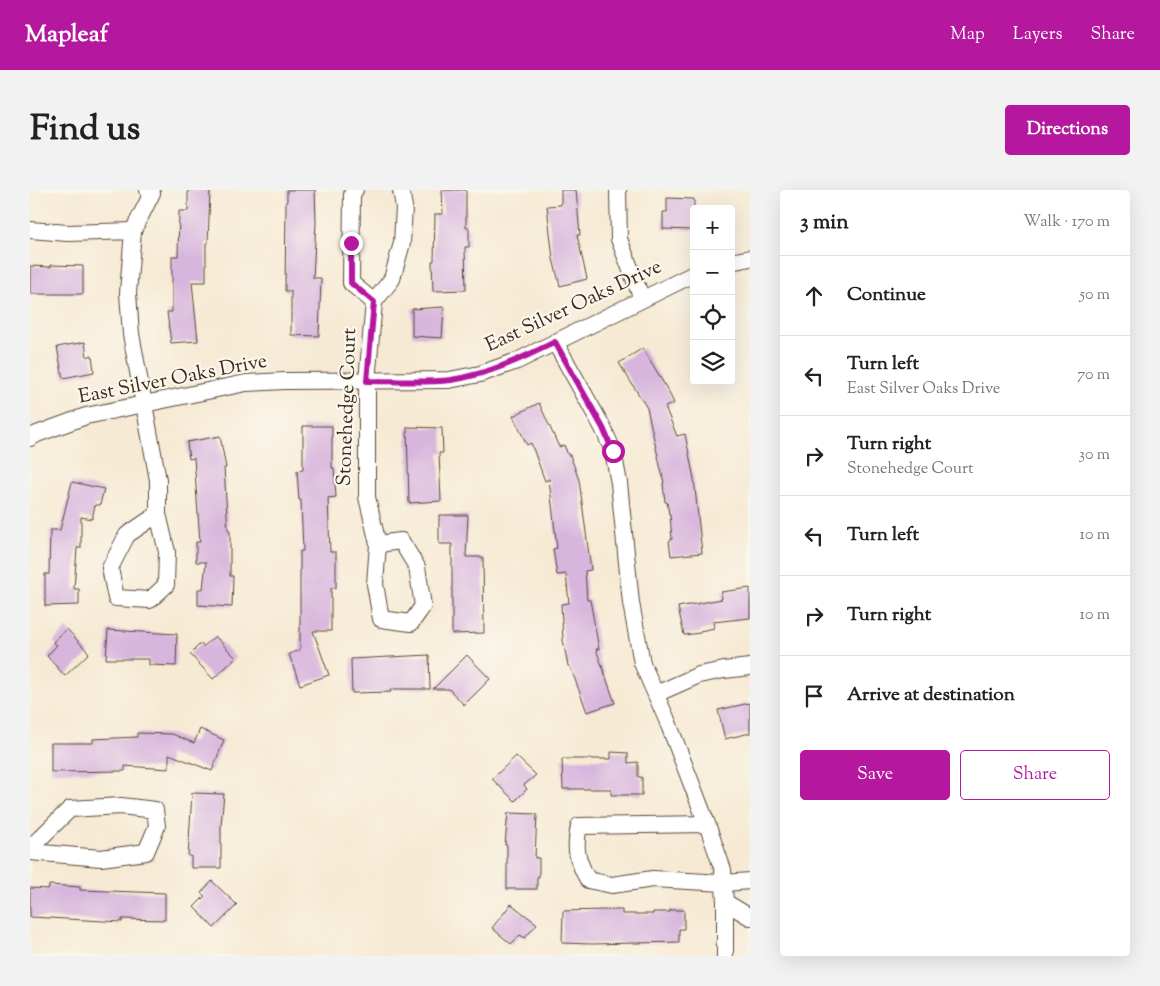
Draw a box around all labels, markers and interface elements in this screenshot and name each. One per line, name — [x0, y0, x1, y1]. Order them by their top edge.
text: Mapleaf — [25, 18, 108, 52]
text: Map — [950, 22, 985, 48]
text: Layers — [1013, 22, 1063, 48]
text: Share — [1091, 22, 1135, 48]
text: Find us — [30, 105, 140, 156]
button: Directions — [1005, 105, 1130, 155]
map controls — [690, 205, 735, 385]
button: + — [690, 205, 735, 250]
text: 3 min — [800, 208, 849, 238]
text: Walk · 170 m — [1023, 211, 1110, 234]
route end — [340, 232, 363, 255]
button: − — [690, 250, 735, 295]
street label: East Silver Oaks Drive — [481, 253, 667, 361]
icon: ahead — [800, 282, 828, 310]
text: Continue — [847, 282, 926, 309]
text: 50 m — [1079, 284, 1110, 307]
button: locate — [690, 295, 735, 340]
street label: Stonehedge Court — [331, 327, 365, 487]
button: layers — [690, 340, 735, 385]
street label: East Silver Oaks Drive — [76, 347, 270, 413]
text: Turn left — [847, 351, 919, 378]
icon: left — [800, 362, 828, 390]
text: 70 m — [1077, 364, 1110, 387]
text: East Silver Oaks Drive — [847, 378, 1000, 401]
text: Turn right — [847, 431, 931, 458]
route start — [602, 440, 625, 463]
icon: right — [800, 442, 828, 470]
text: 30 m — [1079, 444, 1110, 467]
text: Stonehedge Court — [847, 458, 973, 481]
icon: left — [800, 522, 828, 550]
text: Turn left — [847, 522, 919, 549]
text: 10 m — [1080, 524, 1110, 547]
icon: right — [800, 602, 828, 630]
text: Turn right — [847, 602, 931, 629]
text: 10 m — [1080, 604, 1110, 627]
icon: arrive — [800, 682, 828, 710]
text: Arrive at destination — [847, 682, 1015, 709]
button: Save — [800, 750, 950, 800]
button: Share — [960, 750, 1110, 800]

